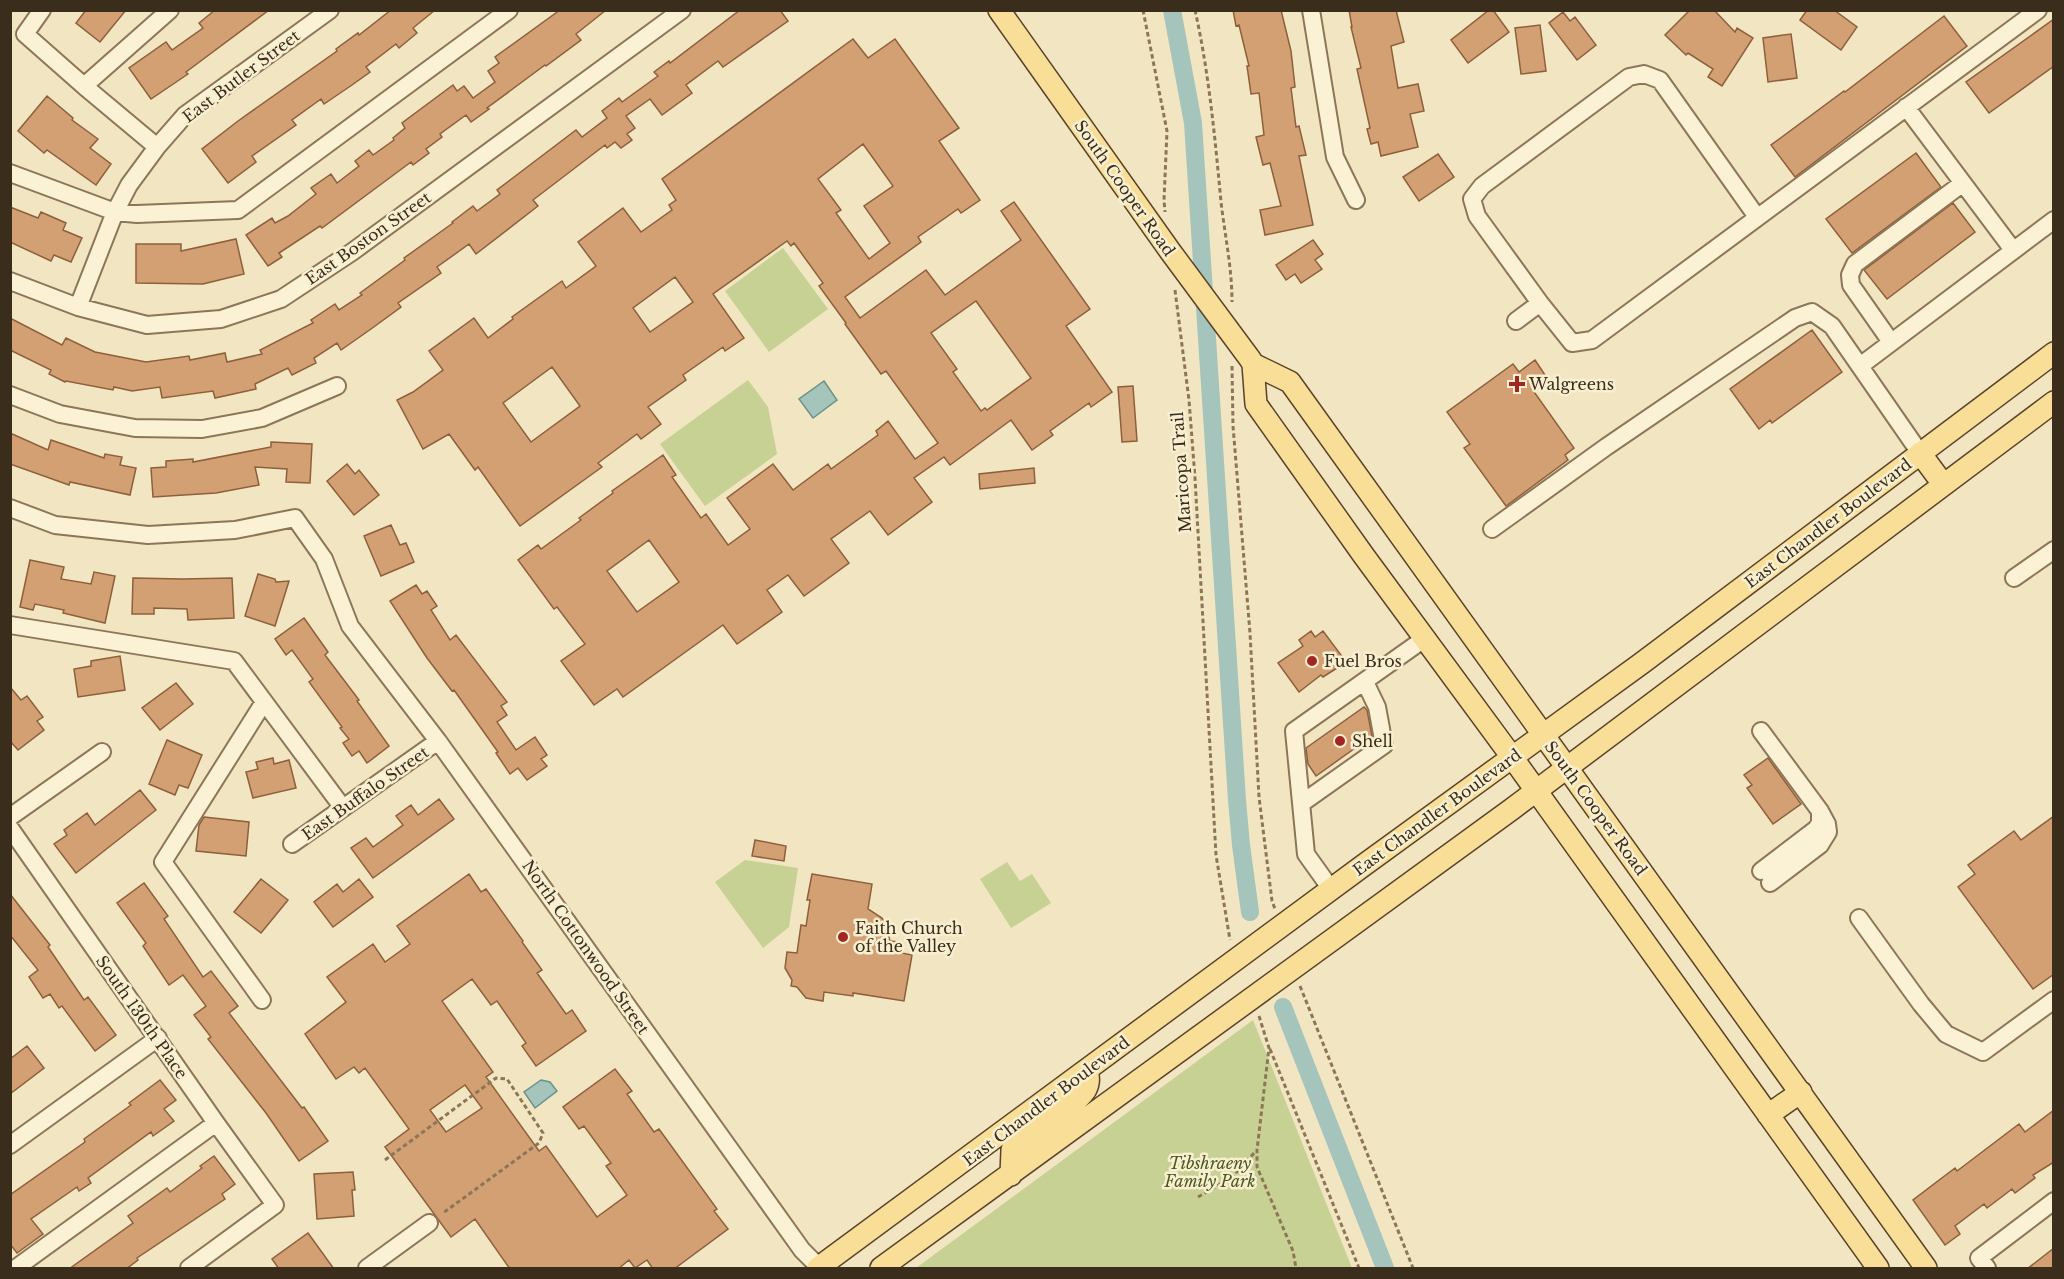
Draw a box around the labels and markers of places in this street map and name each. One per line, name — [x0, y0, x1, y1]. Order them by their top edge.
place label: Walgreens — [1528, 374, 1614, 394]
marker: Walgreens — [1510, 377, 1524, 391]
place label: Fuel Bros — [1324, 651, 1402, 671]
marker: Fuel Bros — [1305, 654, 1319, 668]
place label: Shell — [1352, 731, 1393, 751]
marker: Shell — [1333, 734, 1347, 748]
place label: Faith Church of the Valley — [855, 918, 963, 956]
marker: Faith Church of the Valley — [836, 930, 850, 944]

